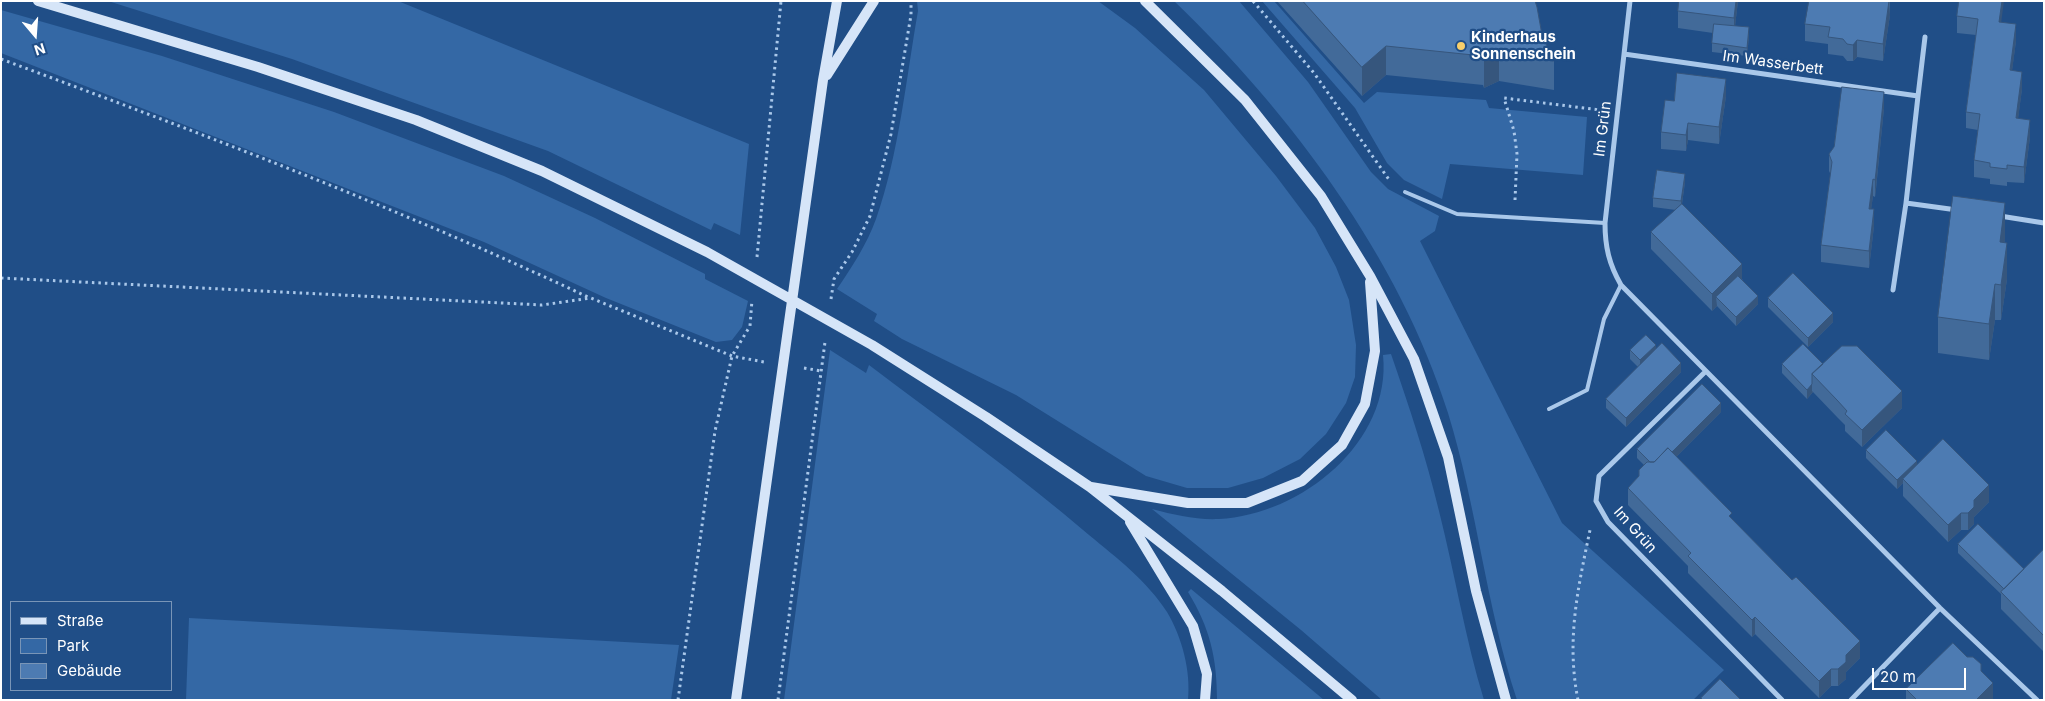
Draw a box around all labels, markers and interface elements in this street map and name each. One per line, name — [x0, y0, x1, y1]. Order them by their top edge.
north arrow — [10, 10, 60, 60]
place label: Kinderhaus Sonnenschein — [1471, 28, 1576, 63]
text: N — [32, 40, 47, 59]
marker: Kinderhaus Sonnenschein — [1455, 40, 1467, 52]
street label: Im Wasserbett — [1721, 47, 1825, 79]
street label: Im Grün — [1591, 100, 1615, 158]
street label: Im Grün — [1610, 503, 1660, 557]
legend — [10, 601, 172, 691]
text: Straße — [57, 611, 104, 630]
text: Park — [57, 636, 89, 655]
scale bar — [1875, 658, 1969, 690]
text: Gebäude — [57, 661, 122, 680]
text: 20 m — [1880, 667, 1916, 686]

